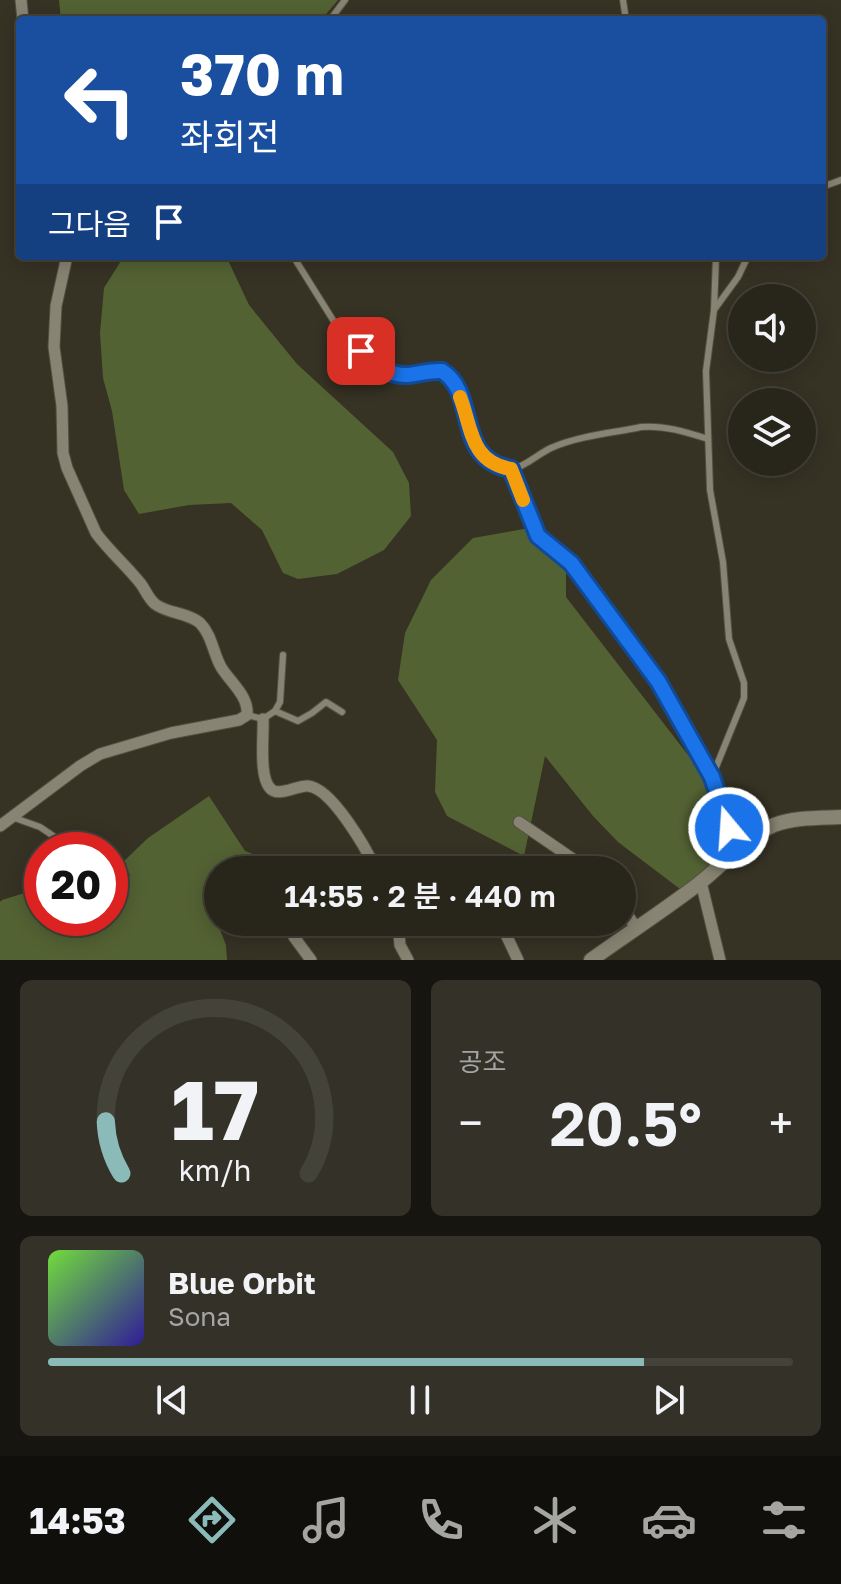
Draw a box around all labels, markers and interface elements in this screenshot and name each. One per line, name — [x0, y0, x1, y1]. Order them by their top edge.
text: 370 m — [180, 40, 344, 107]
icon: left — [48, 48, 152, 152]
text: 좌회전 — [180, 115, 279, 158]
icon: arrive — [147, 200, 191, 244]
text: 그다음 — [48, 206, 131, 242]
map controls — [728, 284, 816, 476]
button: sound — [728, 284, 816, 372]
pin — [327, 317, 395, 385]
icon: arrive — [339, 329, 383, 373]
button: layers — [728, 388, 816, 476]
position arrow — [687, 786, 771, 870]
speed limit sign: 20 — [24, 832, 128, 936]
text: 14:55 · 2 분 · 440 m — [284, 878, 556, 914]
text: 공조 — [459, 1046, 506, 1077]
text: 17 — [171, 1058, 259, 1158]
text: 20.5° — [550, 1087, 702, 1159]
text: − — [459, 1096, 483, 1149]
text: + — [769, 1096, 793, 1149]
text: km/h — [179, 1153, 252, 1187]
text: Blue Orbit — [168, 1265, 316, 1301]
text: Sona — [168, 1301, 231, 1332]
icon: previous — [150, 1378, 194, 1422]
icon: pause — [398, 1378, 442, 1422]
icon: next — [647, 1378, 691, 1422]
icon: directions — [184, 1492, 240, 1548]
icon: music — [298, 1492, 354, 1548]
icon: phone — [413, 1492, 469, 1548]
icon: climate — [527, 1492, 583, 1548]
icon: car — [641, 1492, 697, 1548]
icon: filters — [756, 1492, 812, 1548]
text: 14:53 — [29, 1499, 126, 1542]

